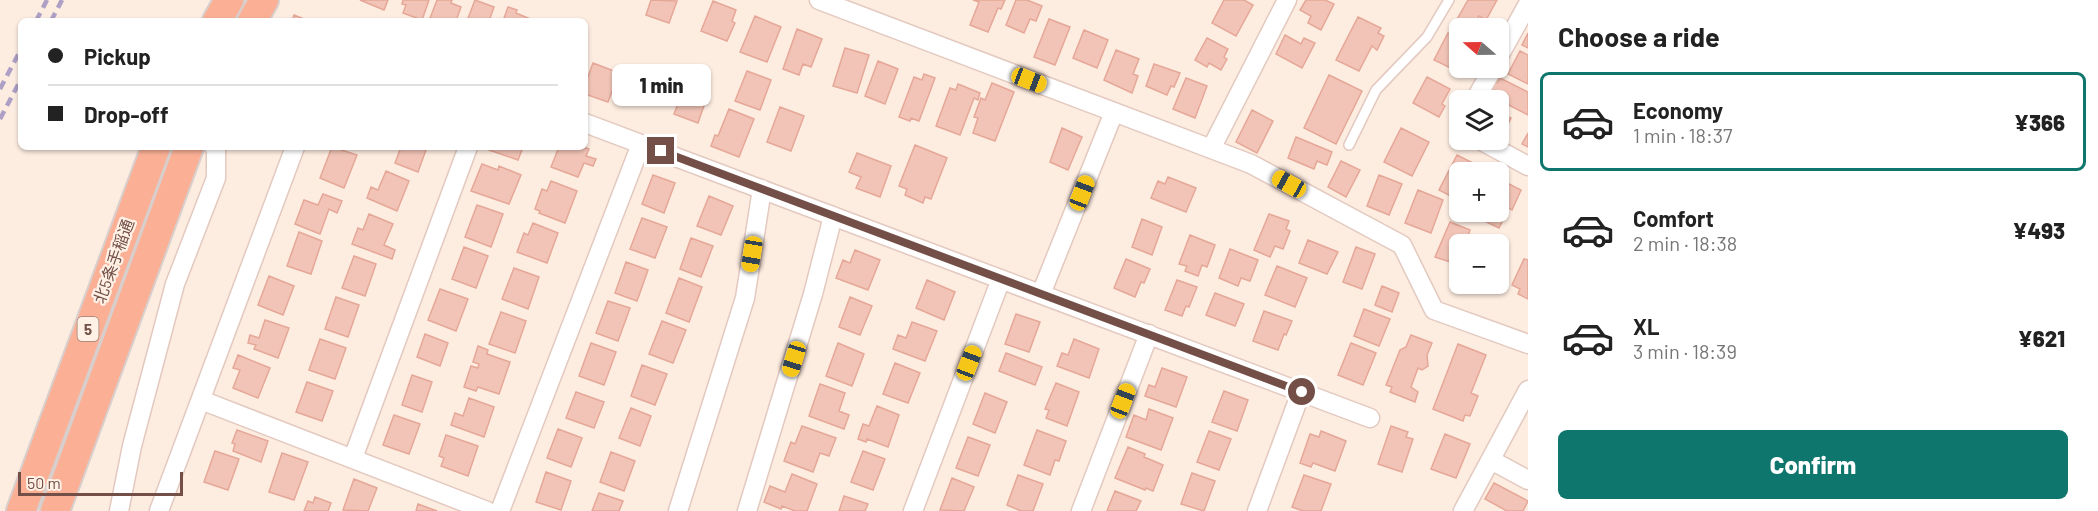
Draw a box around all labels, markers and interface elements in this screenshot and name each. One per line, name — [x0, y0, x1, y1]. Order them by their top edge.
north arrow — [1449, 18, 1509, 78]
map controls — [1449, 18, 1509, 294]
text: Choose a ride — [1558, 20, 1720, 52]
text: Pickup — [84, 43, 151, 69]
callout: 1 min — [612, 64, 710, 106]
car — [1009, 65, 1049, 95]
text: 1 min — [640, 73, 683, 97]
button: layers — [1449, 90, 1509, 150]
icon: car — [1561, 95, 1615, 149]
text: Economy — [1633, 97, 1723, 123]
text: Drop-off — [84, 101, 168, 127]
text: ¥366 — [2014, 109, 2065, 135]
text: 1 min · 18:37 — [1633, 123, 1733, 147]
route end — [647, 137, 674, 164]
button: + — [1449, 162, 1509, 222]
car — [1269, 167, 1309, 201]
car — [1067, 173, 1097, 213]
icon: car — [1561, 203, 1615, 257]
text: Comfort — [1633, 205, 1714, 231]
street label: 北5条手稲通 — [89, 216, 137, 306]
text: ¥493 — [2012, 217, 2065, 243]
text: 2 min · 18:38 — [1633, 231, 1737, 255]
button: − — [1449, 234, 1509, 294]
car — [740, 235, 764, 273]
icon: car — [1561, 311, 1615, 365]
text: XL — [1633, 313, 1659, 339]
road number: 5 — [78, 317, 98, 341]
text: ¥621 — [2018, 325, 2065, 351]
car — [780, 339, 808, 379]
text: 3 min · 18:39 — [1633, 339, 1737, 363]
car — [954, 343, 984, 383]
route start — [1288, 378, 1315, 405]
car — [1108, 381, 1138, 421]
button: Confirm — [1558, 430, 2068, 499]
scale bar — [18, 469, 183, 496]
text: 50 m — [27, 473, 61, 492]

